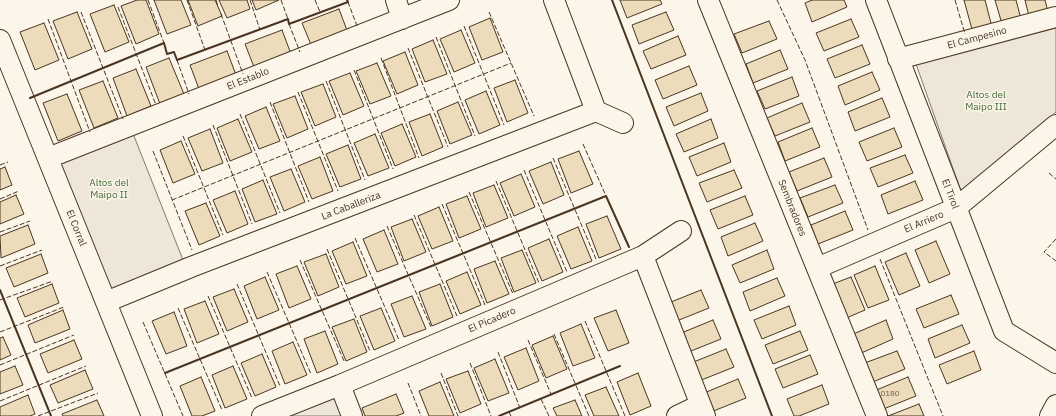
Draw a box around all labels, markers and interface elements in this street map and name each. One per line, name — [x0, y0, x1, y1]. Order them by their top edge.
street label: El Campesino — [946, 24, 1008, 52]
street label: El Establo — [225, 65, 271, 93]
park label: Altos del Maipo III — [965, 89, 1007, 112]
park label: Altos del Maipo II — [89, 177, 129, 200]
street label: El Tirol — [939, 177, 961, 211]
street label: Sembradores — [775, 178, 809, 238]
street label: La Caballeriza — [320, 189, 382, 223]
street label: El Corral — [63, 208, 89, 248]
street label: El Arriero — [902, 208, 946, 236]
street label: El Picadero — [466, 305, 518, 335]
house number: 0180 — [880, 389, 900, 399]

